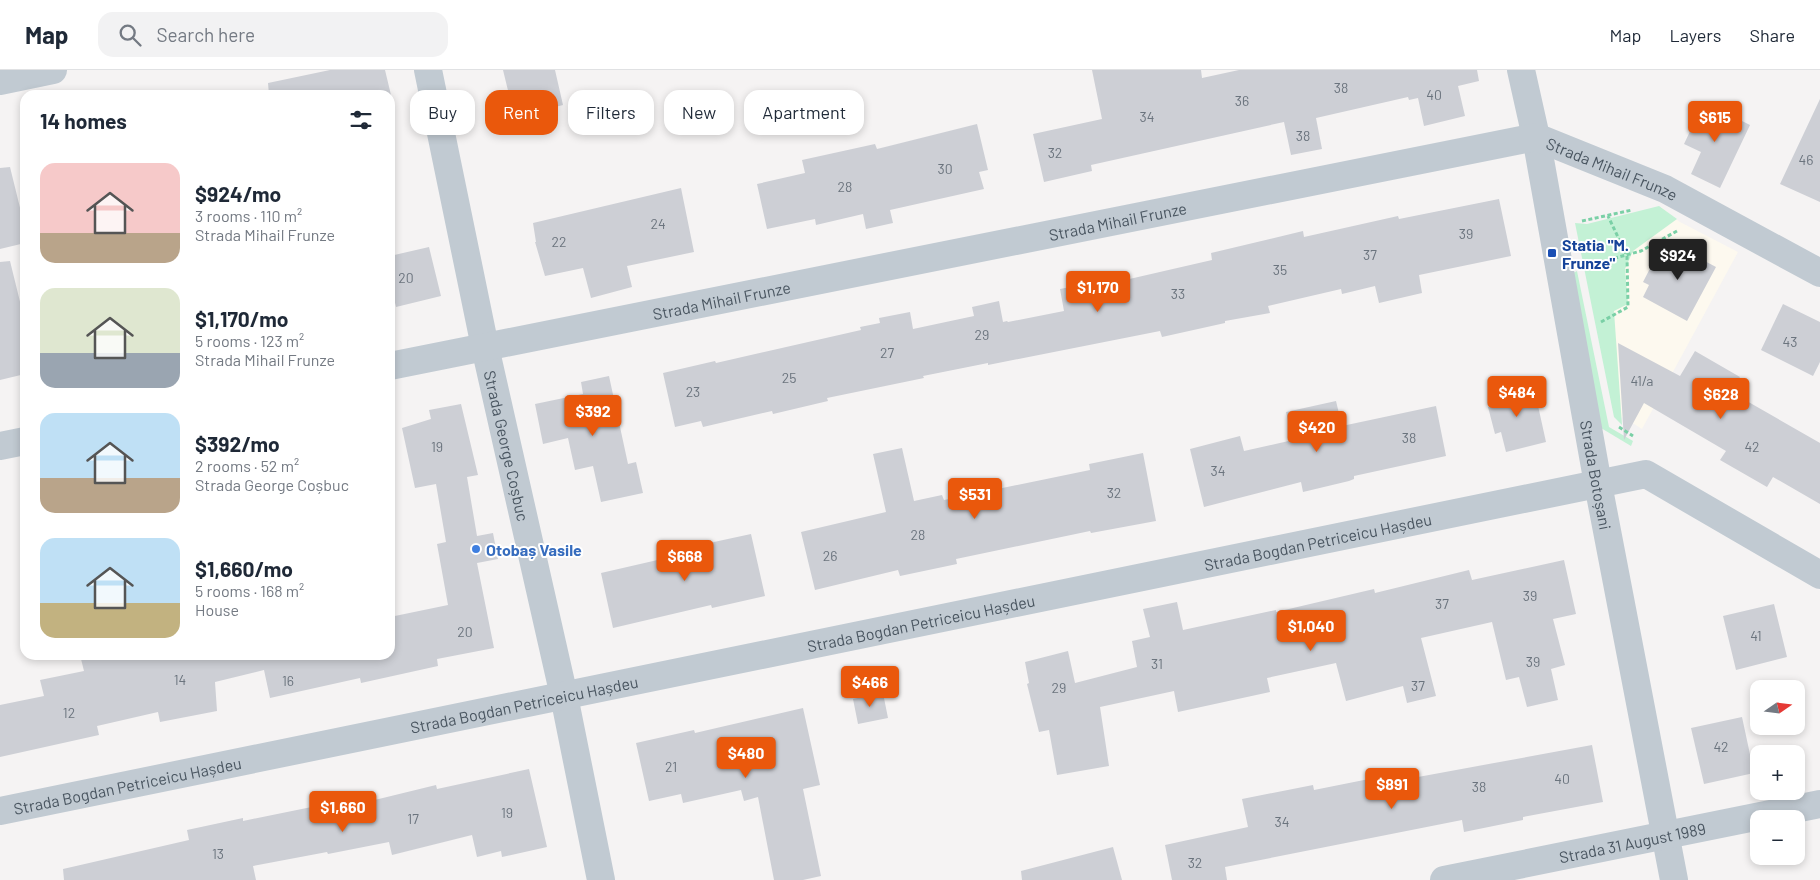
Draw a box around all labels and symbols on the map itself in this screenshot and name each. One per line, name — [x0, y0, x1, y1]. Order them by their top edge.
house number: 38 — [1334, 79, 1348, 96]
house number: 40 — [1426, 86, 1442, 103]
house number: 36 — [1235, 92, 1249, 109]
pin: $615 — [1685, 100, 1745, 143]
house number: 34 — [1140, 108, 1154, 125]
house number: 38 — [1296, 127, 1310, 144]
street label: Strada Mihail Frunze — [1544, 133, 1681, 204]
house number: 32 — [1048, 144, 1062, 161]
house number: 46 — [1799, 151, 1813, 168]
house number: 30 — [937, 160, 953, 177]
house number: 28 — [838, 178, 852, 195]
street label: Strada Mihail Frunze — [1047, 198, 1188, 244]
house number: 24 — [650, 215, 666, 232]
house number: 39 — [1459, 225, 1473, 242]
house number: 22 — [551, 233, 567, 250]
place label: Statia "M. Frunze" — [1562, 235, 1629, 272]
pin: $924 — [1648, 238, 1708, 281]
house number: 37 — [1363, 246, 1377, 263]
marker: Statia "M. Frunze" — [1546, 247, 1558, 259]
house number: 35 — [1273, 261, 1287, 278]
house number: 20 — [398, 269, 414, 286]
pin: $1,170 — [1057, 270, 1139, 313]
street label: Strada Mihail Frunze — [651, 277, 792, 323]
house number: 33 — [1171, 285, 1185, 302]
house number: 29 — [975, 326, 989, 343]
house number: 43 — [1783, 333, 1797, 350]
house number: 27 — [880, 344, 894, 361]
street label: Strada George Coșbuc — [481, 368, 534, 523]
house number: 25 — [782, 369, 796, 386]
house number: 41/a — [1630, 372, 1654, 389]
pin: $484 — [1487, 376, 1547, 418]
pin: $628 — [1691, 378, 1751, 420]
house number: 23 — [686, 383, 700, 400]
pin: $392 — [563, 394, 623, 437]
pin: $420 — [1287, 410, 1347, 453]
street label: Strada Botoșani — [1577, 419, 1616, 531]
house number: 38 — [1402, 429, 1416, 446]
house number: 19 — [431, 438, 443, 455]
house number: 42 — [1744, 438, 1760, 455]
house number: 34 — [1211, 462, 1225, 479]
pin: $531 — [945, 478, 1005, 520]
house number: 32 — [1107, 484, 1121, 501]
street label: Strada Bogdan Petriceicu Hașdeu — [1202, 509, 1433, 574]
house number: 28 — [911, 526, 925, 543]
place label: Otobaș Vasile — [486, 540, 582, 559]
pin: $668 — [655, 540, 715, 582]
marker: Otobaș Vasile — [470, 543, 482, 555]
house number: 26 — [823, 547, 837, 564]
house number: 39 — [1523, 587, 1537, 604]
street label: Strada Bogdan Petriceicu Hașdeu — [805, 590, 1036, 655]
house number: 37 — [1435, 595, 1449, 612]
pin: $1,040 — [1270, 610, 1352, 652]
house number: 20 — [457, 623, 473, 640]
house number: 41 — [1750, 627, 1762, 644]
house number: 39 — [1526, 653, 1540, 670]
house number: 31 — [1151, 655, 1163, 672]
pin: $466 — [840, 666, 900, 708]
house number: 14 — [174, 671, 186, 688]
street label: Strada Bogdan Petriceicu Hașdeu — [409, 671, 640, 736]
house number: 16 — [282, 672, 294, 689]
house number: 37 — [1411, 677, 1425, 694]
house number: 29 — [1052, 679, 1066, 696]
north arrow — [1750, 680, 1805, 735]
house number: 12 — [63, 704, 75, 721]
pin: $480 — [716, 736, 776, 779]
house number: 42 — [1713, 738, 1729, 755]
street label: Strada Bogdan Petriceicu Hașdeu — [12, 752, 243, 818]
house number: 21 — [665, 758, 677, 775]
pin: $891 — [1362, 768, 1422, 810]
house number: 40 — [1554, 770, 1570, 787]
house number: 38 — [1472, 778, 1486, 795]
pin: $1,660 — [302, 790, 384, 833]
house number: 19 — [501, 804, 513, 821]
house number: 17 — [407, 810, 419, 827]
house number: 34 — [1275, 813, 1289, 830]
street label: Strada 31 August 1989 — [1557, 818, 1707, 866]
house number: 13 — [212, 845, 224, 862]
house number: 32 — [1188, 854, 1202, 871]

